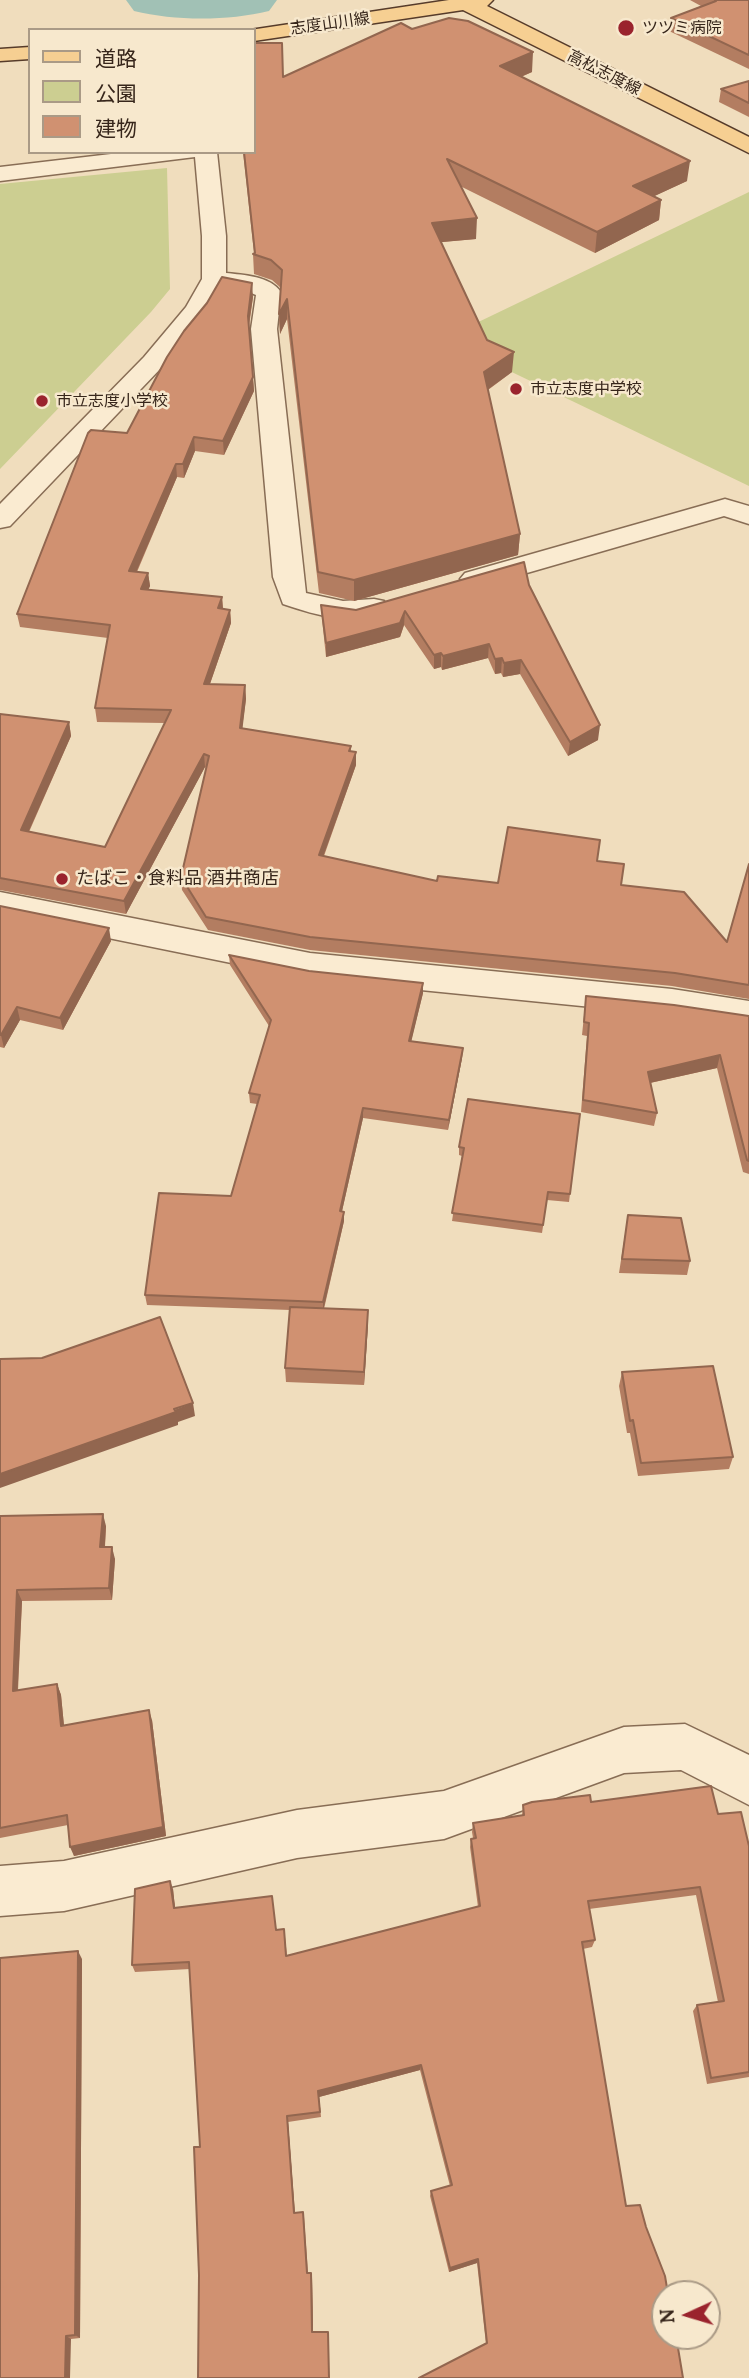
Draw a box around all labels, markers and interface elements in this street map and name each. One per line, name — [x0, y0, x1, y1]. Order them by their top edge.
street label: 志度山川線 — [289, 9, 371, 39]
marker: ツツミ病院 — [616, 18, 636, 38]
place label: ツツミ病院 — [642, 18, 722, 38]
legend — [28, 28, 256, 154]
text: 道路 — [95, 45, 137, 72]
street label: 高松志度線 — [564, 46, 644, 100]
text: 公園 — [95, 80, 137, 107]
text: 建物 — [95, 115, 137, 142]
place label: 市立志度中学校 — [530, 379, 642, 399]
marker: 市立志度中学校 — [508, 381, 524, 397]
place label: 市立志度小学校 — [56, 391, 168, 411]
marker: 市立志度小学校 — [34, 393, 50, 409]
place label: たばこ・食料品 酒井商店 — [76, 868, 279, 890]
marker: たばこ・食料品 酒井商店 — [54, 871, 70, 887]
north arrow — [651, 2280, 721, 2350]
text: N — [655, 2308, 680, 2324]

